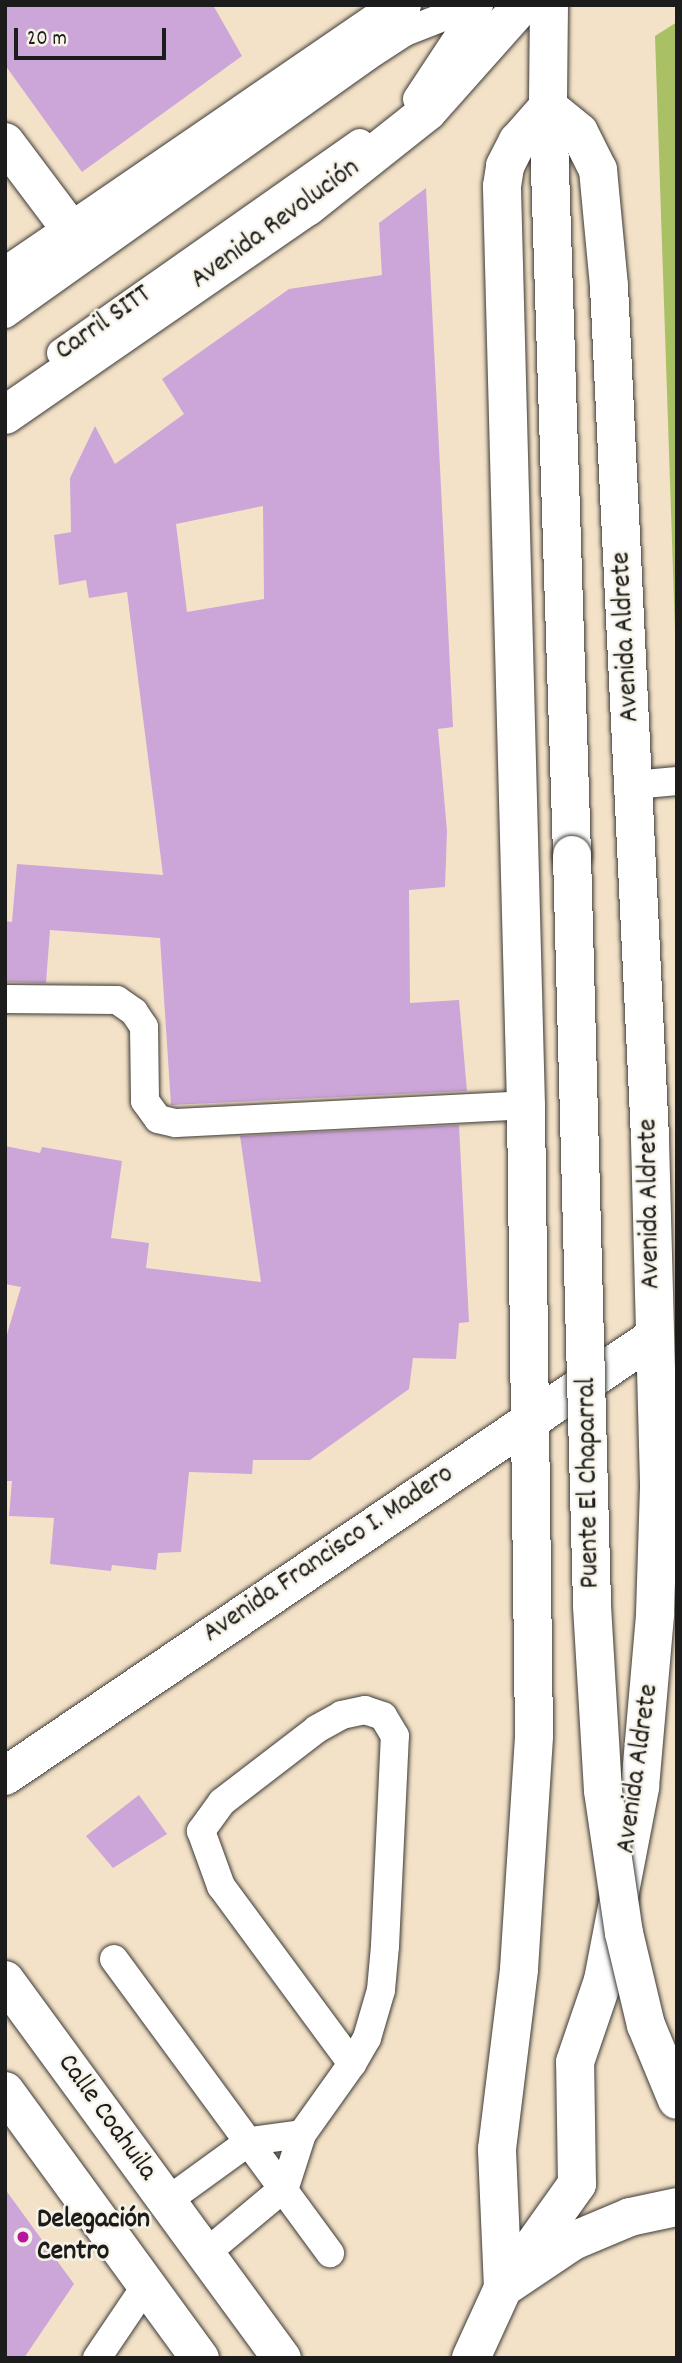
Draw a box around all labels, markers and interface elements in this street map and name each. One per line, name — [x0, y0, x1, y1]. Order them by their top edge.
scale bar — [18, 14, 170, 58]
text: 20 m — [27, 25, 67, 55]
street label: Avenida Revolución — [185, 152, 367, 298]
street label: Carril SITT — [50, 279, 158, 369]
street label: Avenida Aldrete — [606, 551, 648, 723]
street label: Avenida Aldrete — [633, 1118, 669, 1290]
street label: Puente El Chaparral — [571, 1377, 609, 1589]
street label: Avenida Francisco I. Madero — [197, 1459, 461, 1651]
street label: Avenida Aldrete — [611, 1682, 667, 1856]
street label: Calle Coahuila — [49, 2048, 163, 2188]
place label: Delegación Centro — [37, 2204, 150, 2270]
marker: Delegación Centro — [15, 2229, 31, 2245]

